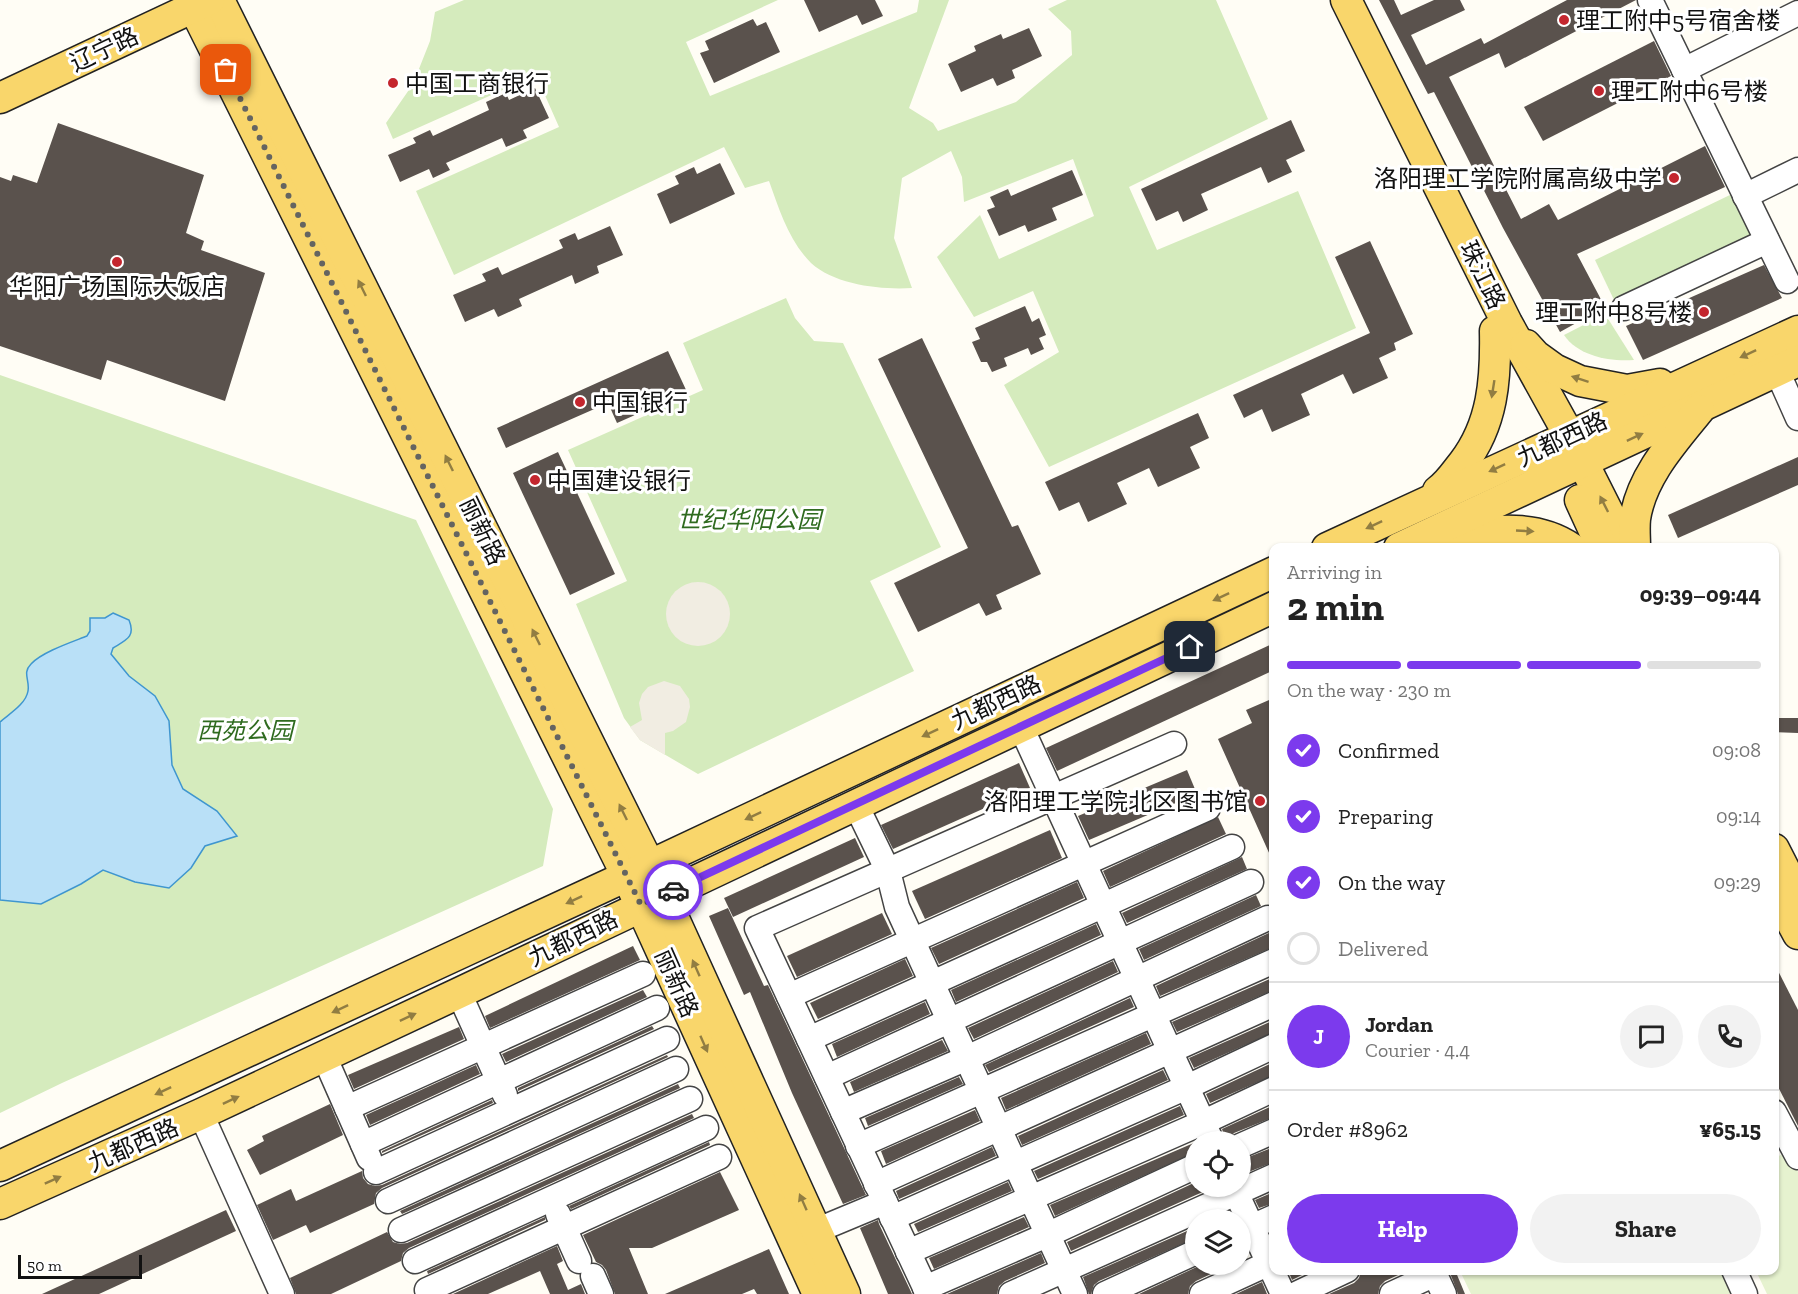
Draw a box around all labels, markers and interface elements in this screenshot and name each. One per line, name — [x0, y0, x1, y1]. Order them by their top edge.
place label: 理工附中5号宿舍楼 — [1576, 6, 1780, 35]
marker: 理工附中5号宿舍楼 — [1557, 13, 1571, 27]
street label: 辽宁路 — [65, 21, 143, 77]
pin — [200, 44, 251, 95]
icon: bag — [209, 53, 242, 86]
place label: 中国工商银行 — [405, 69, 549, 98]
marker: 中国工商银行 — [386, 76, 400, 90]
place label: 理工附中6号楼 — [1611, 77, 1768, 106]
marker: 理工附中6号楼 — [1592, 84, 1606, 98]
place label: 洛阳理工学院附属高级中学 — [1374, 164, 1662, 193]
marker: 洛阳理工学院附属高级中学 — [1667, 171, 1681, 185]
street label: 珠江路 — [1454, 236, 1512, 314]
marker: 华阳广场国际大饭店 — [110, 255, 124, 269]
place label: 华阳广场国际大饭店 — [9, 272, 225, 301]
one-way arrow — [358, 280, 367, 297]
place label: 理工附中8号楼 — [1535, 298, 1692, 327]
marker: 理工附中8号楼 — [1697, 305, 1711, 319]
one-way arrow — [1740, 350, 1757, 359]
one-way arrow — [1570, 374, 1588, 384]
one-way arrow — [1489, 380, 1498, 399]
place label: 中国银行 — [592, 388, 688, 417]
marker: 中国银行 — [573, 395, 587, 409]
street label: 九都西路 — [1512, 406, 1612, 472]
one-way arrow — [1627, 432, 1644, 441]
one-way arrow — [444, 454, 454, 471]
one-way arrow — [1488, 464, 1506, 474]
place label: 中国建设银行 — [547, 466, 691, 495]
marker: 中国建设银行 — [528, 473, 542, 487]
street label: 丽新路 — [454, 492, 512, 570]
one-way arrow — [1600, 496, 1609, 513]
park label: 世纪华阳公园 — [677, 505, 824, 534]
one-way arrow — [1366, 521, 1383, 530]
one-way arrow — [1516, 527, 1535, 536]
text: Arriving in — [1287, 560, 1382, 584]
text: 09:39–09:44 — [1640, 581, 1761, 608]
text: 2 min — [1287, 583, 1384, 630]
one-way arrow — [1212, 593, 1229, 602]
pin — [1164, 621, 1215, 672]
one-way arrow — [531, 629, 541, 646]
icon: home — [1173, 630, 1206, 663]
street label: 九都西路 — [946, 669, 1046, 735]
text: On the way · 230 m — [1287, 678, 1451, 702]
park label: 西苑公园 — [197, 716, 296, 745]
one-way arrow — [920, 728, 938, 738]
icon: check — [1287, 734, 1320, 767]
text: Confirmed — [1338, 737, 1439, 764]
text: 09:08 — [1712, 738, 1761, 762]
place label: 洛阳理工学院北区图书馆 — [984, 787, 1248, 816]
marker: 洛阳理工学院北区图书馆 — [1253, 794, 1267, 808]
icon: check — [1287, 800, 1320, 833]
one-way arrow — [618, 803, 628, 820]
text: Preparing — [1338, 803, 1433, 830]
text: 09:14 — [1716, 804, 1761, 828]
one-way arrow — [745, 811, 762, 820]
courier — [643, 860, 703, 920]
icon: check — [1287, 866, 1320, 899]
text: On the way — [1338, 869, 1445, 896]
text: 09:29 — [1713, 870, 1761, 894]
icon: car — [657, 874, 690, 907]
one-way arrow — [565, 896, 583, 906]
street label: 九都西路 — [524, 904, 622, 972]
text: Delivered — [1338, 935, 1428, 962]
street label: 丽新路 — [649, 944, 705, 1022]
one-way arrow — [692, 959, 701, 976]
one-way arrow — [331, 1004, 348, 1013]
button: chat — [1620, 1005, 1683, 1068]
button: phone — [1698, 1005, 1761, 1068]
text: Jordan — [1365, 1011, 1433, 1038]
one-way arrow — [399, 1012, 417, 1022]
text: J — [1313, 1023, 1324, 1050]
one-way arrow — [699, 1035, 709, 1053]
text: Courier · 4.4 — [1365, 1038, 1470, 1062]
one-way arrow — [154, 1086, 171, 1095]
one-way arrow — [222, 1095, 239, 1104]
street label: 九都西路 — [83, 1112, 183, 1178]
text: Order #8962 — [1287, 1116, 1408, 1143]
text: ¥65.15 — [1699, 1116, 1761, 1143]
map controls — [1185, 1131, 1251, 1275]
button: locate — [1185, 1131, 1251, 1197]
one-way arrow — [45, 1176, 62, 1185]
one-way arrow — [799, 1194, 808, 1211]
button: Help — [1287, 1194, 1518, 1263]
button: Share — [1530, 1194, 1761, 1263]
button: layers — [1185, 1209, 1251, 1275]
scale bar — [18, 1252, 142, 1280]
text: 50 m — [27, 1256, 62, 1275]

